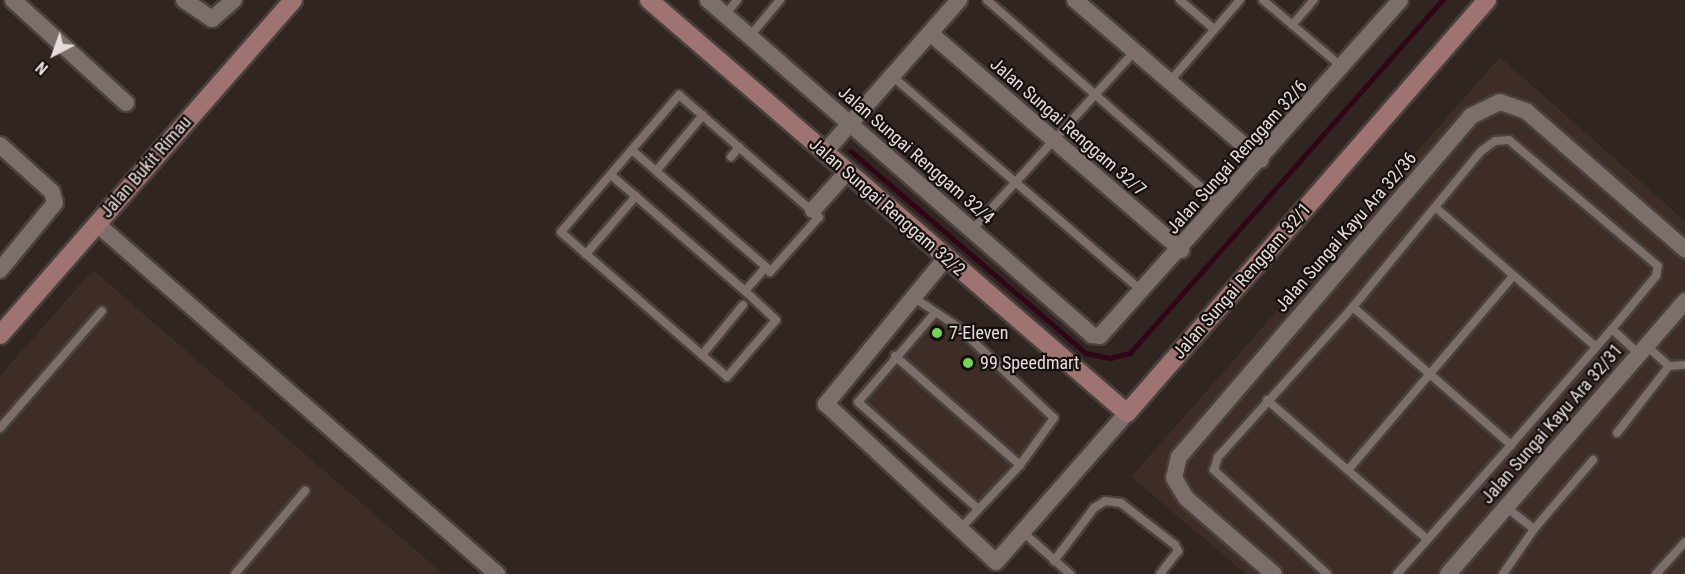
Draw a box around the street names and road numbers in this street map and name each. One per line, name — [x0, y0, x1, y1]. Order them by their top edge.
street label: Jalan Sungai Renggam 32/7 — [986, 53, 1150, 201]
street label: Jalan Sungai Renggam 32/6 — [1162, 76, 1312, 238]
street label: Jalan Sungai Renggam 32/4 — [834, 81, 998, 229]
street label: Jalan Bukit Rimau — [96, 112, 196, 222]
street label: Jalan Sungai Renggam 32/2 — [805, 133, 969, 281]
street label: Jalan Sungai Kayu Ara 32/36 — [1271, 148, 1421, 316]
street label: Jalan Sungai Renggam 32/1 — [1168, 199, 1316, 363]
street label: Jalan Sungai Kayu Ara 32/31 — [1477, 340, 1627, 508]

